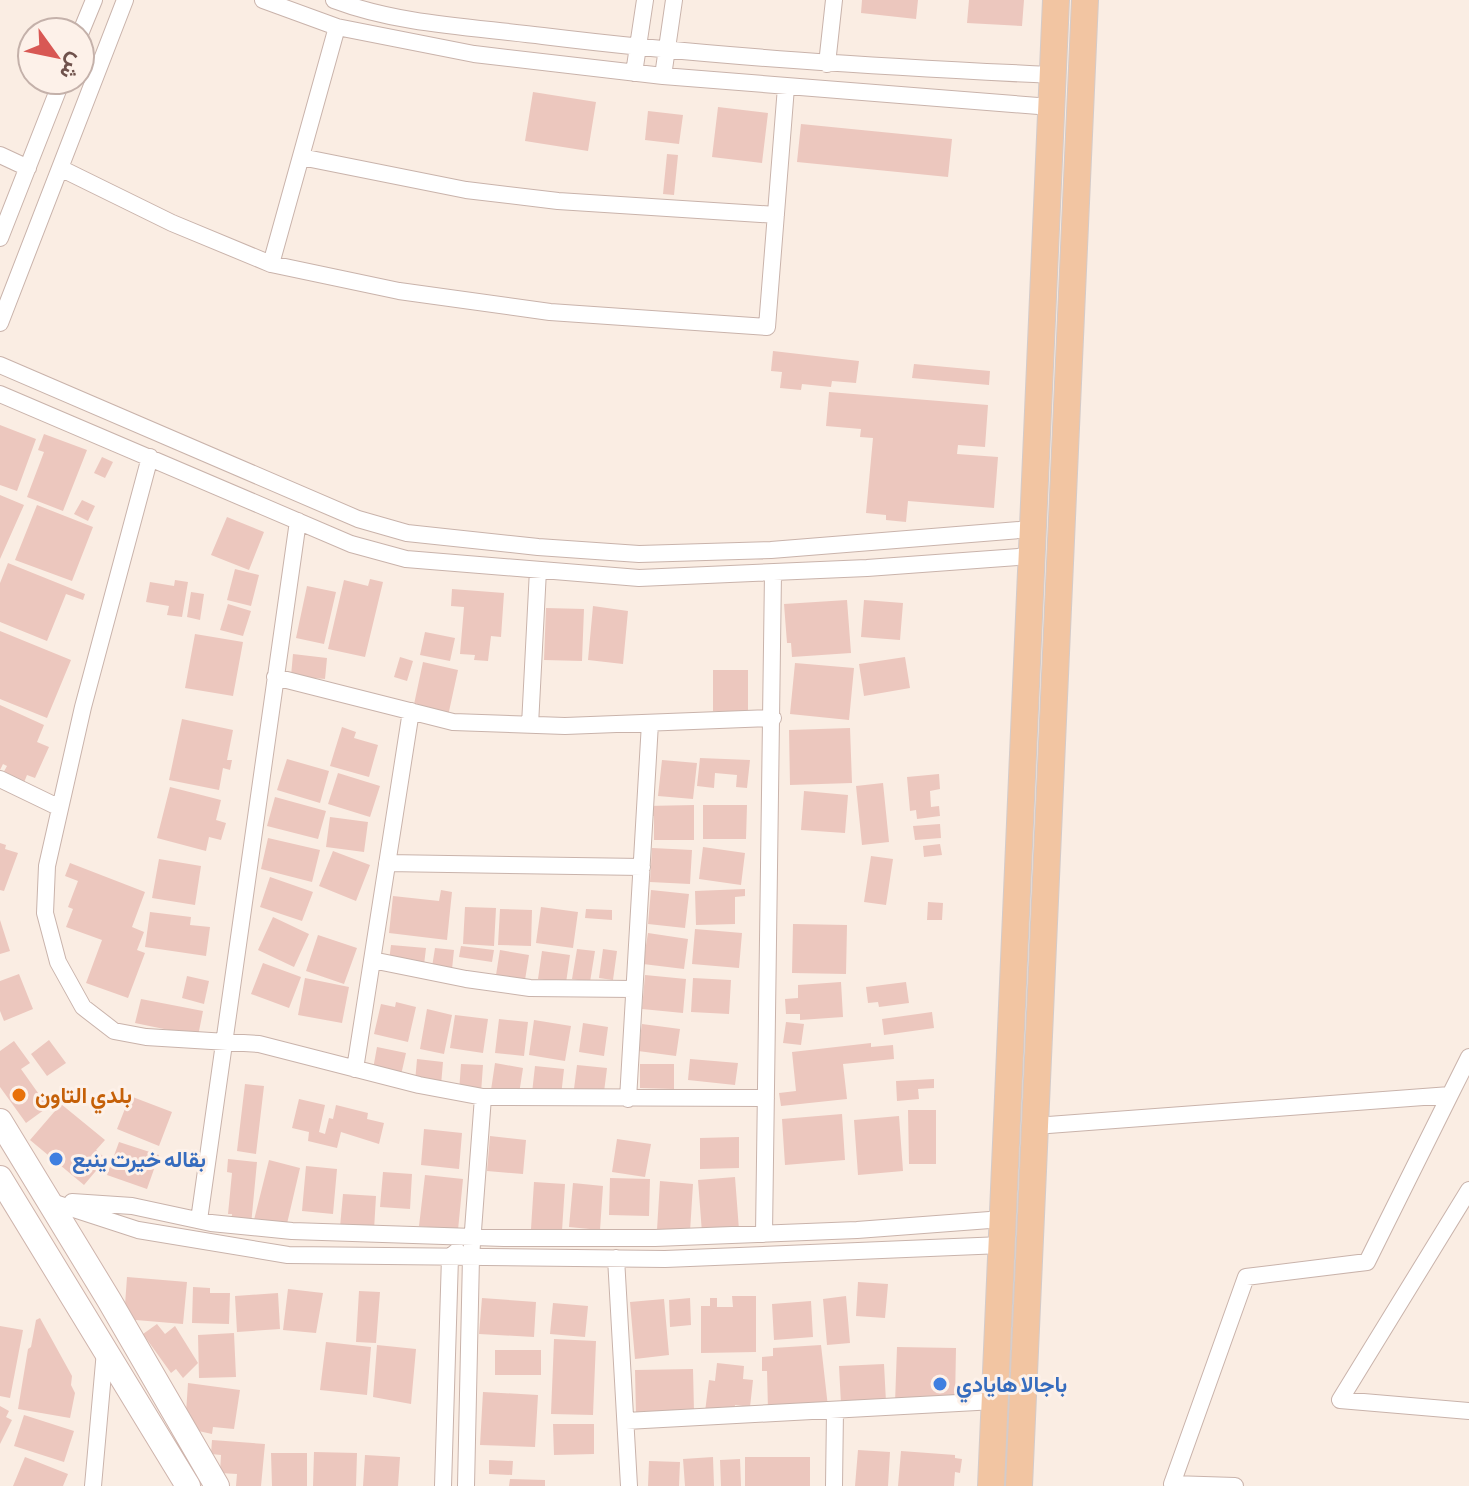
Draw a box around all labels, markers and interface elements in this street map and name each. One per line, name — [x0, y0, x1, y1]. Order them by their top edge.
north arrow — [16, 16, 96, 96]
text: ش — [54, 48, 91, 85]
place label: بلدي التاون — [35, 1082, 132, 1114]
marker: بلدي التاون — [10, 1086, 28, 1104]
place label: بقاله خيرت ينبع — [72, 1146, 206, 1174]
marker: بقاله خيرت ينبع — [47, 1150, 65, 1168]
place label: باجالا هايادي — [956, 1371, 1067, 1403]
marker: باجالا هايادي — [931, 1375, 949, 1393]

